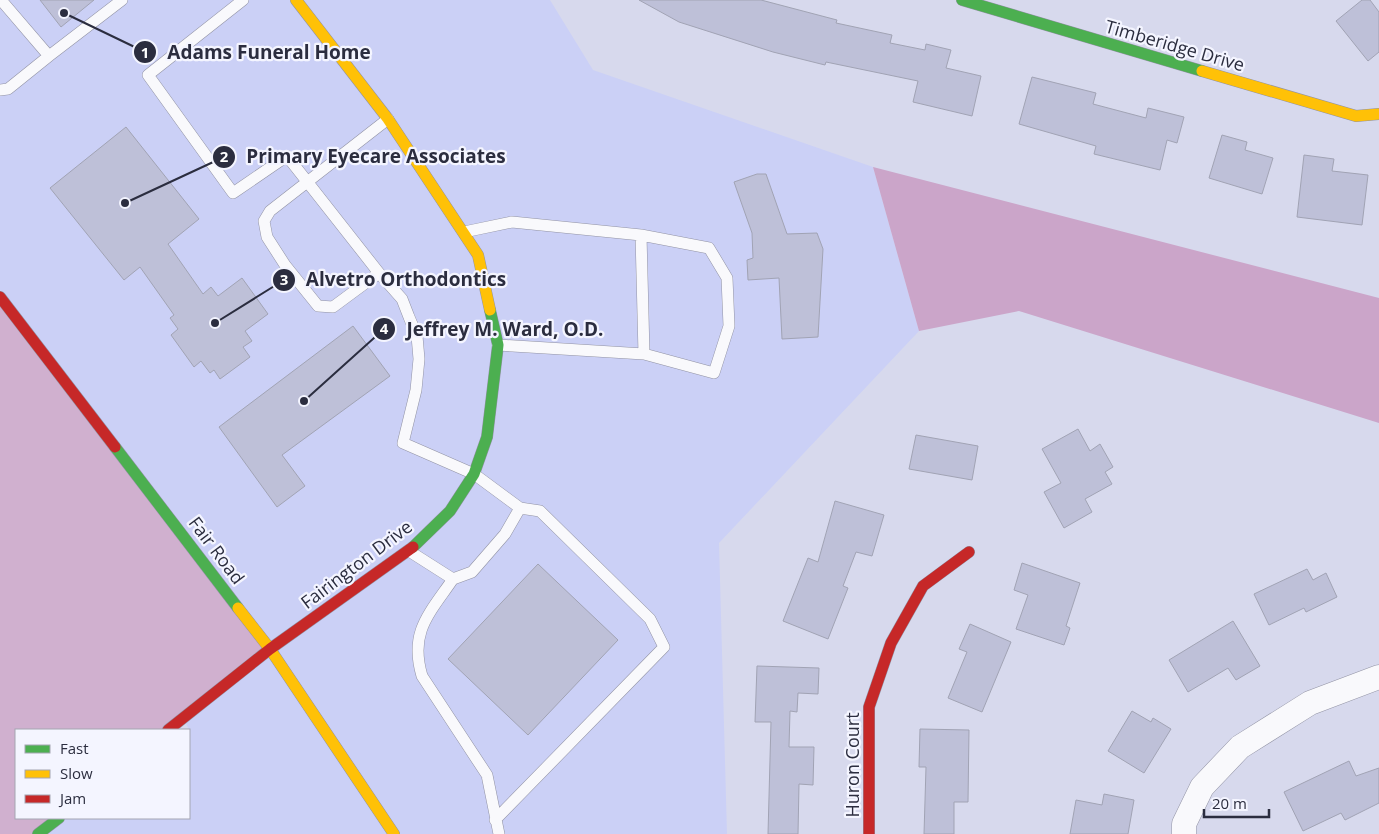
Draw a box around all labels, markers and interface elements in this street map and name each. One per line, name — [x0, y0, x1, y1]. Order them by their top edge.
street label: Timberidge Drive — [1103, 14, 1247, 76]
callout: Adams Funeral Home — [133, 35, 381, 69]
text: Adams Funeral Home — [167, 39, 371, 65]
text: 1 — [141, 42, 149, 62]
callout: Primary Eyecare Associates — [211, 140, 516, 174]
text: Primary Eyecare Associates — [246, 143, 506, 169]
text: 2 — [220, 146, 229, 166]
callout: Alvetro Orthodontics — [271, 263, 516, 297]
text: Alvetro Orthodontics — [306, 266, 506, 292]
text: 3 — [280, 269, 288, 289]
callout: Jeffrey M. Ward, O.D. — [372, 312, 614, 346]
text: Jeffrey M. Ward, O.D. — [405, 316, 603, 342]
text: 4 — [380, 318, 389, 338]
street label: Fair Road — [184, 511, 250, 589]
street label: Fairington Drive — [295, 514, 417, 614]
street label: Huron Court — [840, 712, 864, 818]
legend — [15, 729, 190, 819]
text: Fast — [60, 738, 89, 758]
text: Slow — [60, 763, 93, 783]
scale bar — [1204, 786, 1269, 818]
text: Jam — [58, 788, 86, 808]
text: 20 m — [1212, 793, 1247, 813]

